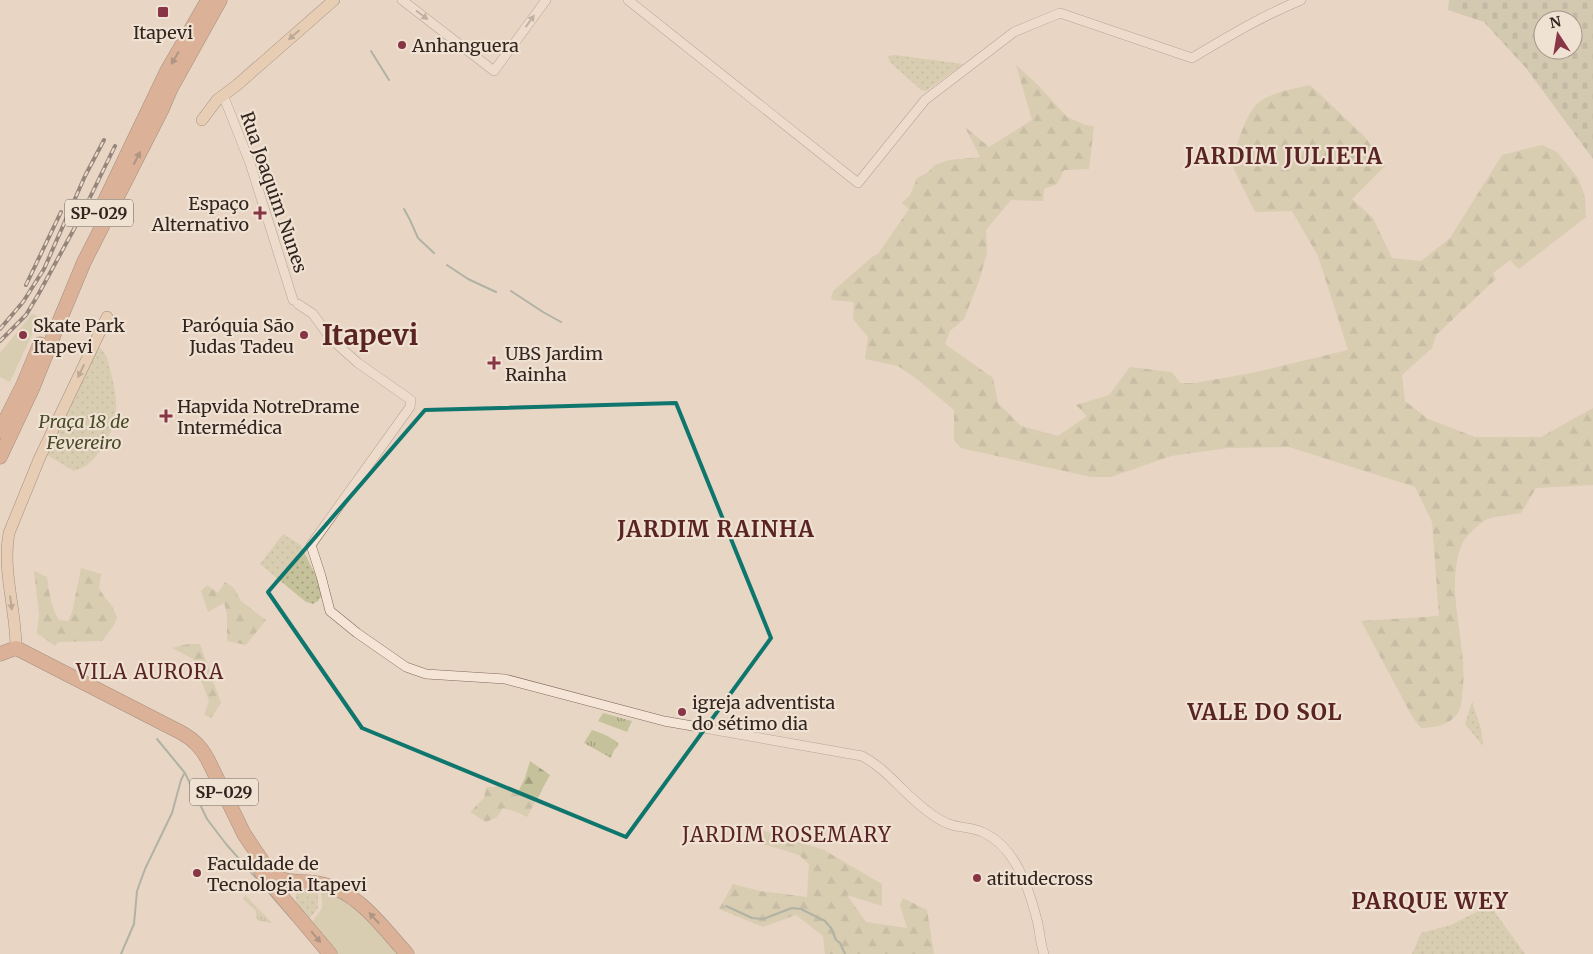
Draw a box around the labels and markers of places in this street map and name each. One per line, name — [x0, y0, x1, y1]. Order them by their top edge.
marker: Itapevi — [156, 5, 170, 19]
place label: Itapevi — [133, 21, 193, 44]
place label: Anhanguera — [411, 34, 519, 57]
marker: Anhanguera — [396, 39, 408, 51]
place label: Espaço Alternativo — [151, 192, 249, 236]
marker: Espaço Alternativo — [253, 206, 267, 220]
place label: Skate Park Itapevi — [33, 314, 125, 358]
place label: Paróquia São Judas Tadeu — [182, 314, 294, 358]
marker: Skate Park Itapevi — [17, 329, 29, 341]
marker: Paróquia São Judas Tadeu — [298, 329, 310, 341]
place label: UBS Jardim Rainha — [505, 342, 603, 386]
marker: UBS Jardim Rainha — [487, 356, 501, 370]
place label: Hapvida NotreDrame Intermédica — [177, 395, 359, 439]
marker: Hapvida NotreDrame Intermédica — [159, 409, 173, 423]
place label: igreja adventista do sétimo dia — [692, 691, 836, 735]
marker: igreja adventista do sétimo dia — [676, 706, 688, 718]
place label: Faculdade de Tecnologia Itapevi — [207, 852, 367, 896]
marker: Faculdade de Tecnologia Itapevi — [191, 867, 203, 879]
place label: atitudecross — [987, 867, 1093, 890]
marker: atitudecross — [971, 872, 983, 884]

